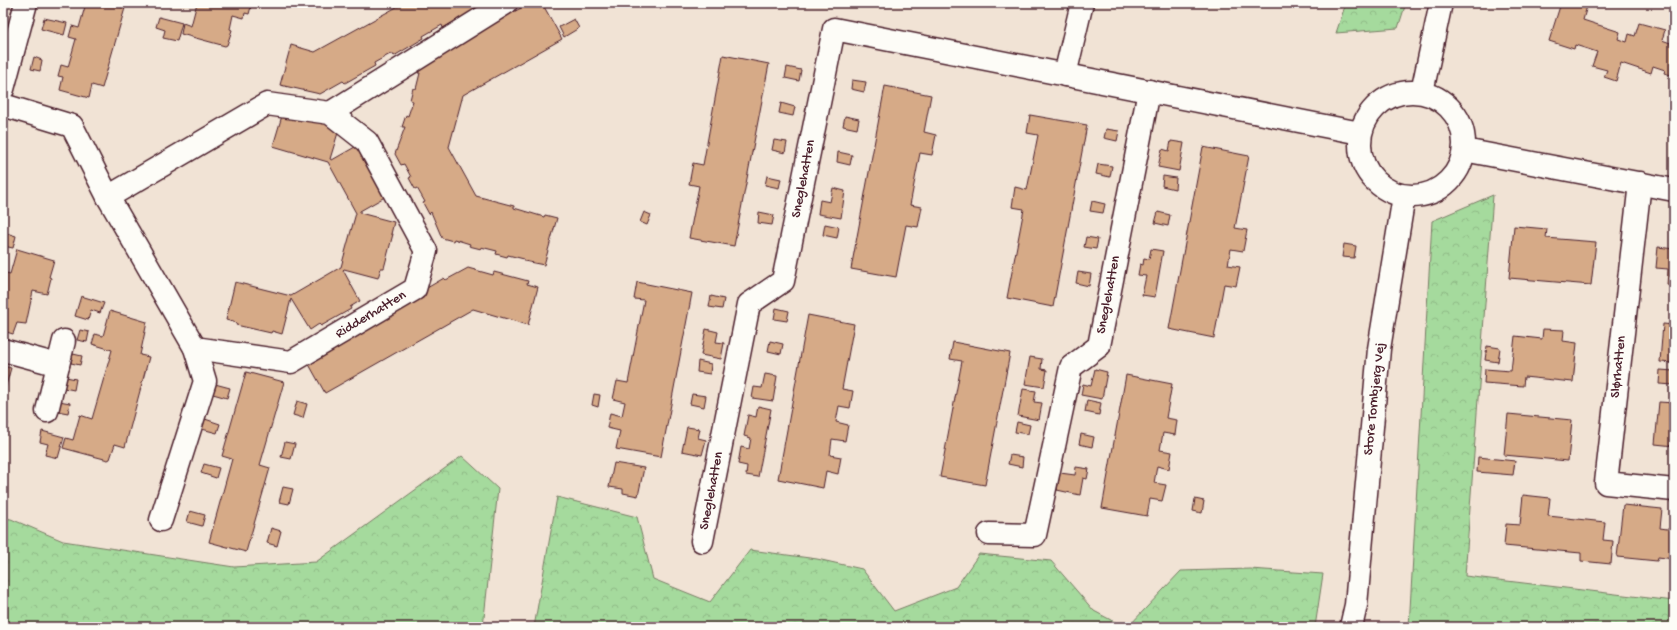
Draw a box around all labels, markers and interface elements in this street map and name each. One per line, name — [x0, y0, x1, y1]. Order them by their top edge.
street label: Sneglehatten — [788, 138, 820, 220]
street label: Sneglehatten — [1093, 254, 1125, 336]
street label: Ridderhatten — [333, 287, 410, 343]
street label: Slørhatten — [1607, 335, 1631, 399]
street label: Store Tornbjerg Vej — [1361, 342, 1389, 456]
street label: Sneglehatten — [696, 450, 728, 532]

